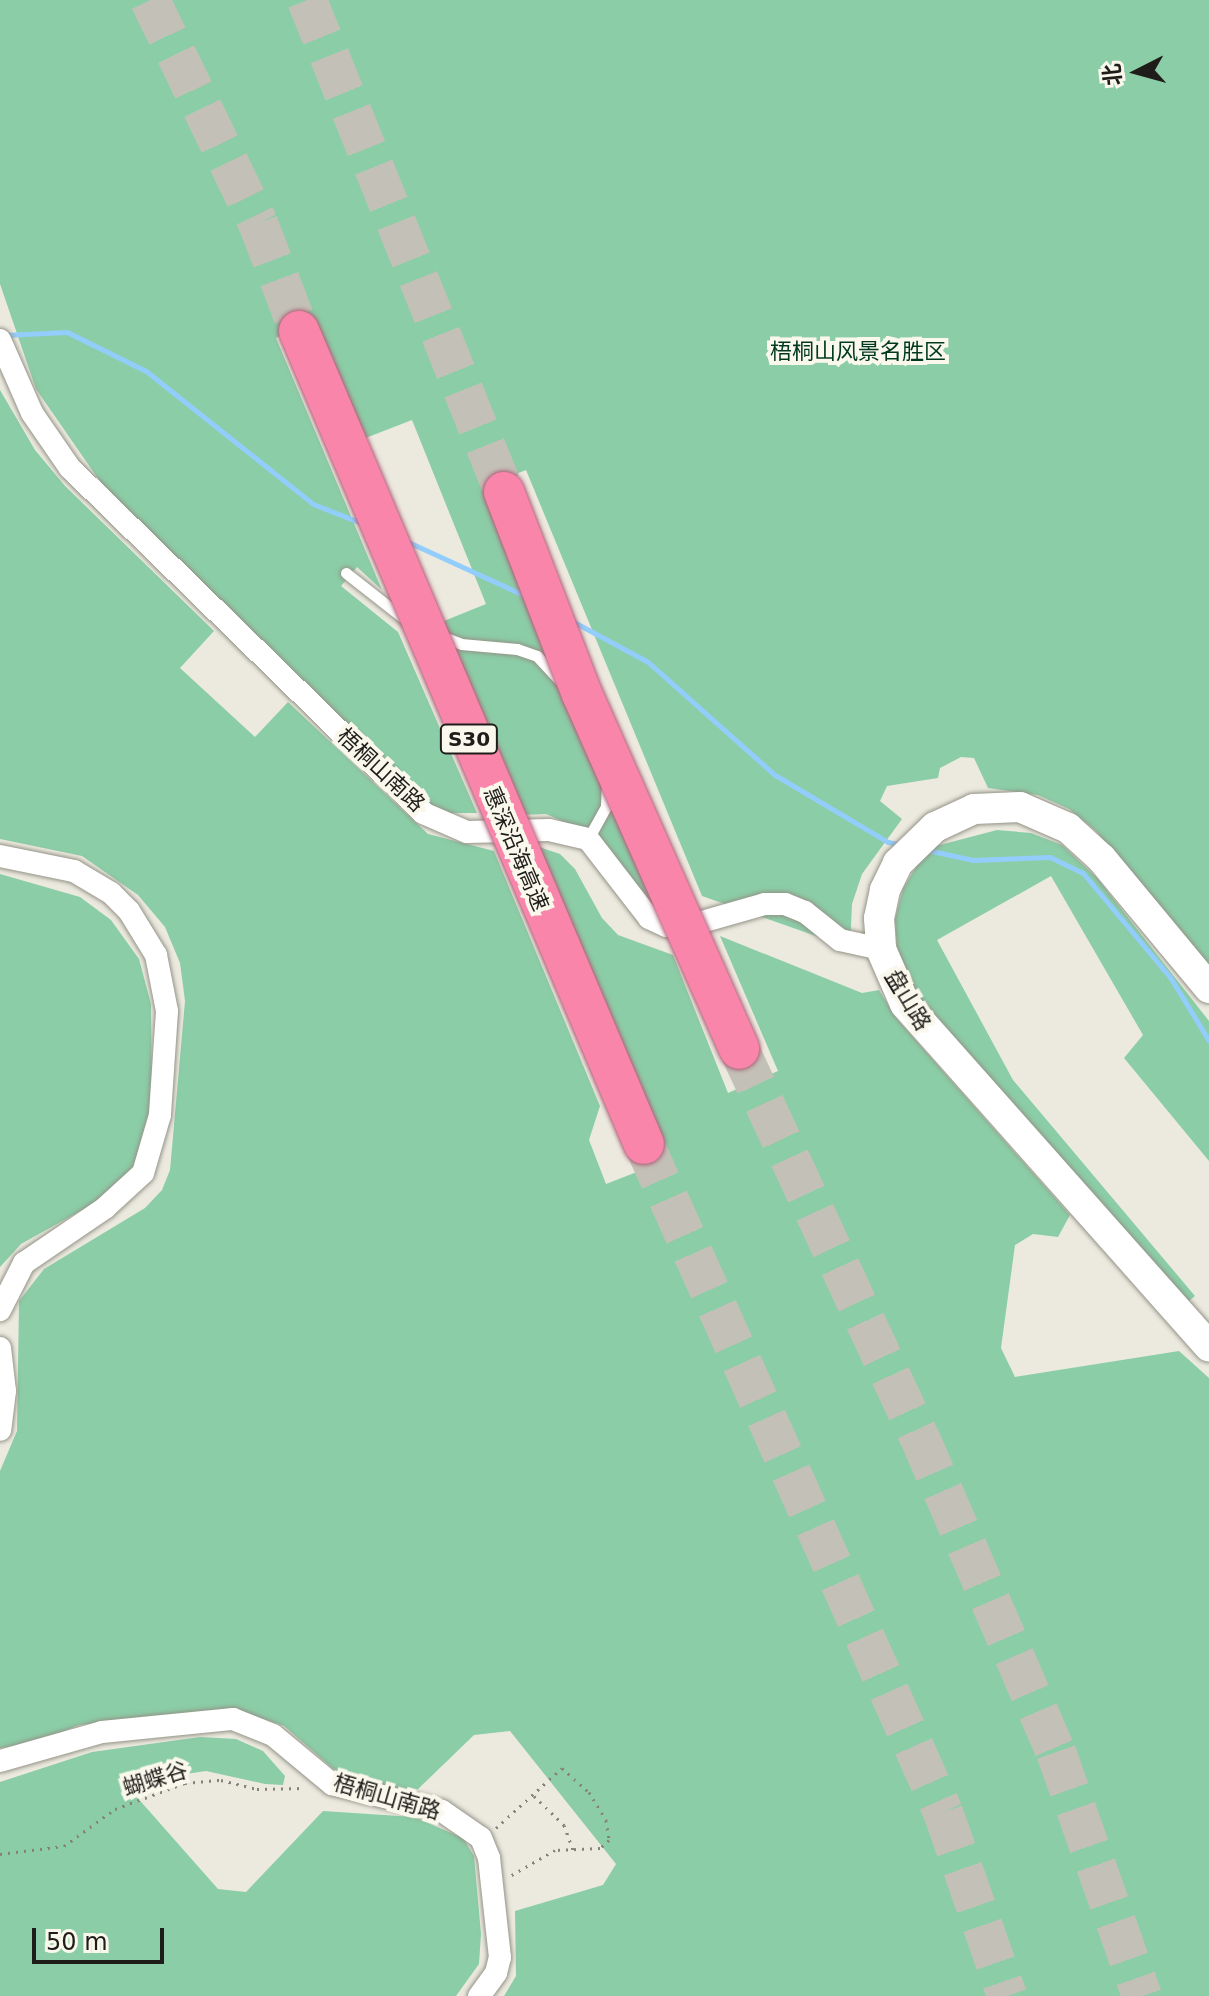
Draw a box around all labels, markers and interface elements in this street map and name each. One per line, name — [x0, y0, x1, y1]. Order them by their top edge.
north arrow — [1097, 32, 1177, 112]
text: 北 — [1099, 62, 1126, 87]
park label: 梧桐山风景名胜区 — [770, 339, 946, 365]
street label: 梧桐山南路 — [332, 723, 430, 817]
road number: S30 — [439, 723, 499, 755]
street label: 惠深沿海高速 — [478, 783, 554, 915]
street label: 盘山路 — [880, 965, 936, 1035]
street label: 蝴蝶谷 — [120, 1757, 190, 1801]
street label: 梧桐山南路 — [330, 1769, 444, 1825]
scale bar — [36, 1912, 168, 1962]
text: 50 m — [46, 1928, 108, 1956]

